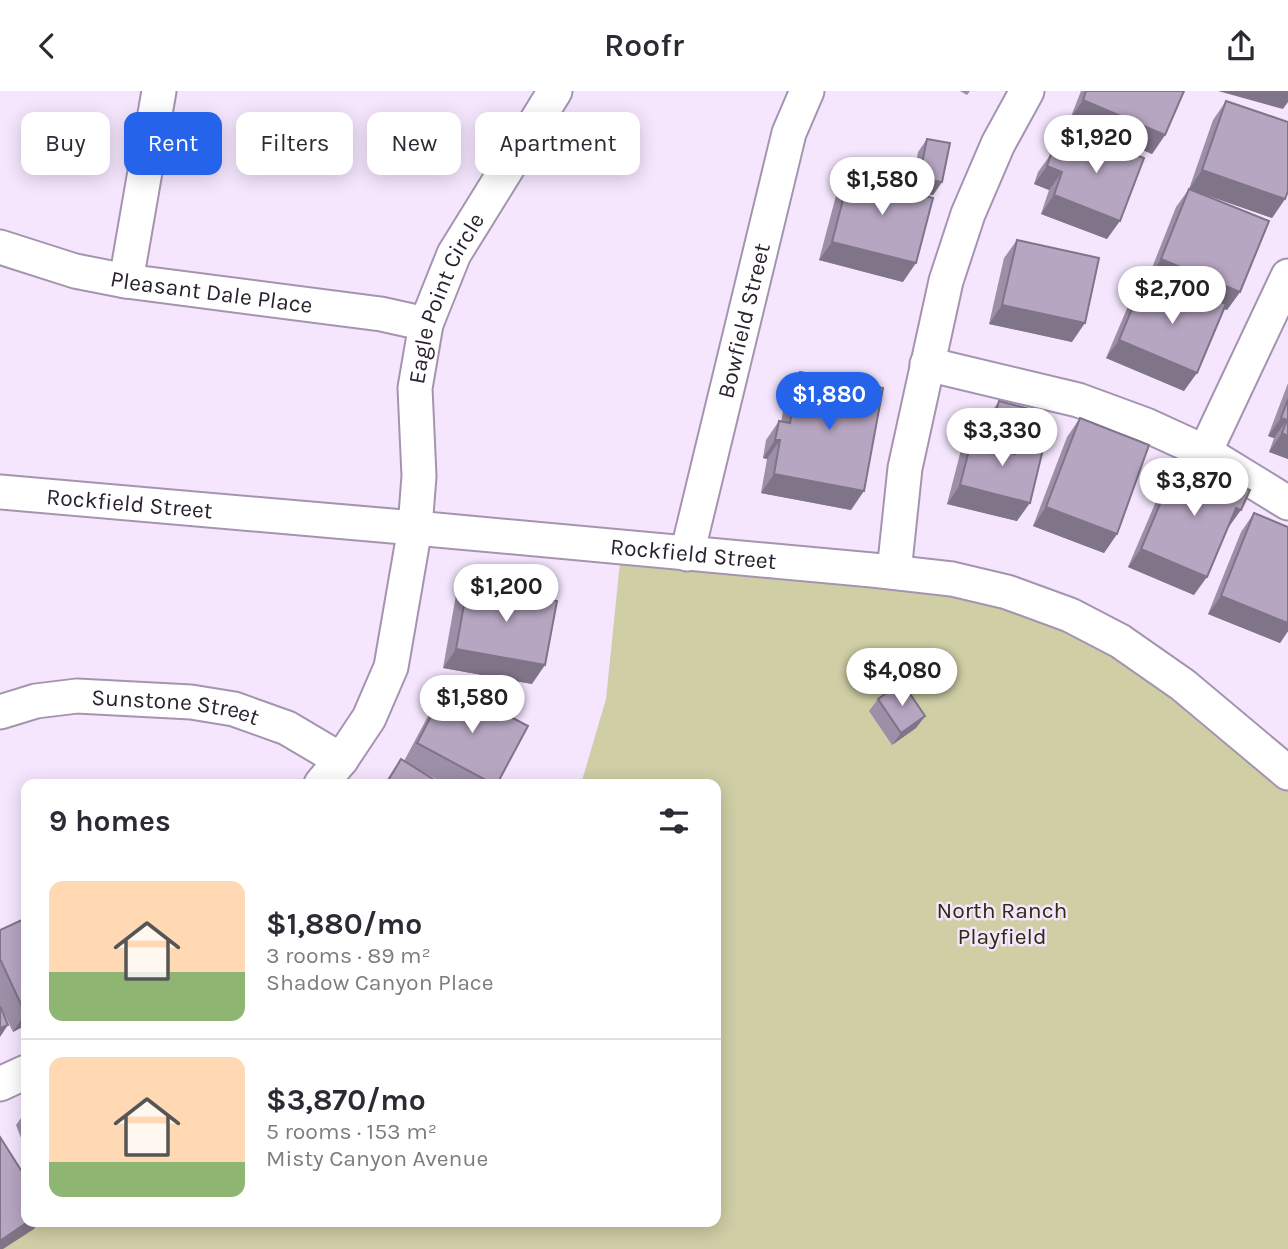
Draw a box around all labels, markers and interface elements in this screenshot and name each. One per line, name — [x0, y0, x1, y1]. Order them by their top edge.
icon: back — [28, 27, 66, 65]
text: Roofr — [604, 27, 684, 64]
icon: share — [1222, 27, 1260, 65]
chip: Buy — [21, 112, 110, 175]
chip: Rent — [124, 112, 222, 175]
chip: Filters — [236, 112, 353, 175]
chip: New — [367, 112, 461, 175]
chip: Apartment — [475, 112, 640, 175]
pin: $1,920 — [1039, 115, 1153, 175]
text: $1,920 — [1060, 124, 1132, 151]
pin: $1,580 — [825, 157, 939, 217]
text: $1,580 — [846, 166, 918, 193]
street label: Eagle Point Circle — [403, 208, 490, 386]
street label: Bowfield Street — [712, 240, 776, 401]
street label: Pleasant Dale Place — [108, 265, 314, 319]
pin: $2,700 — [1115, 267, 1229, 326]
text: $2,700 — [1134, 275, 1210, 302]
pin: $1,880 — [772, 373, 886, 432]
text: $1,880 — [792, 381, 866, 408]
pin: $3,330 — [945, 409, 1059, 468]
text: $3,330 — [962, 417, 1042, 444]
pin: $3,870 — [1137, 459, 1251, 518]
text: $3,870 — [1156, 467, 1232, 494]
street label: Rockfield Street — [45, 483, 214, 524]
street label: Rockfield Street — [609, 533, 778, 575]
pin: $1,200 — [449, 565, 563, 624]
text: $1,200 — [470, 573, 542, 600]
pin: $4,080 — [845, 649, 959, 708]
text: $4,080 — [862, 657, 942, 684]
pin: $1,580 — [415, 675, 529, 735]
street label: Sunstone Street — [91, 684, 263, 731]
text: $1,580 — [436, 684, 508, 711]
icon: filters — [655, 802, 693, 840]
text: 9 homes — [49, 803, 171, 839]
park label: North Ranch Playfield — [937, 897, 1067, 950]
text: $1,880/mo — [266, 906, 422, 942]
icon: home — [105, 909, 189, 993]
text: 3 rooms · 89 m² — [266, 942, 431, 969]
text: Shadow Canyon Place — [266, 969, 494, 996]
text: $3,870/mo — [266, 1082, 426, 1118]
icon: home — [105, 1085, 189, 1169]
text: 5 rooms · 153 m² — [266, 1118, 437, 1145]
text: Misty Canyon Avenue — [266, 1145, 488, 1172]

